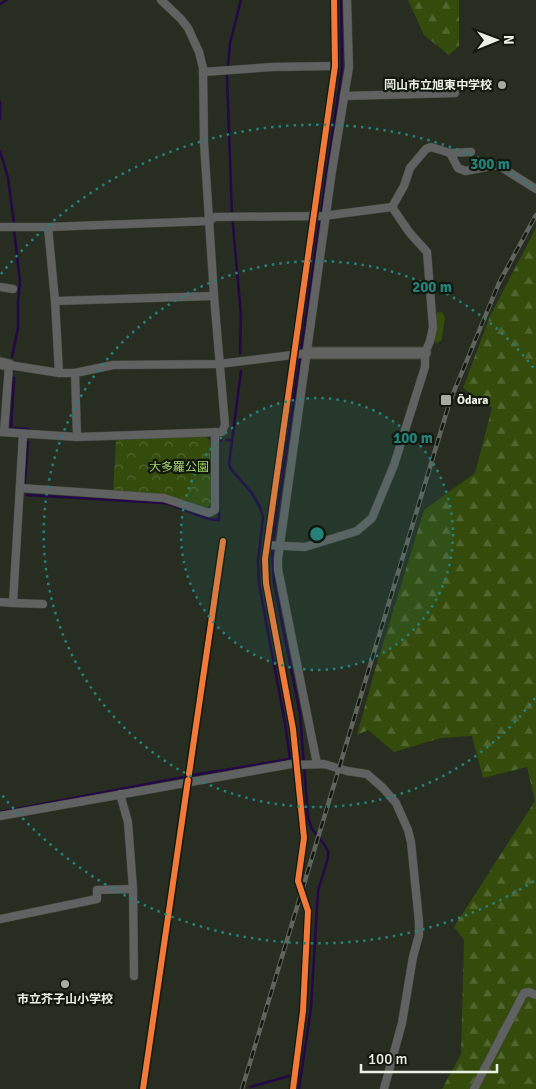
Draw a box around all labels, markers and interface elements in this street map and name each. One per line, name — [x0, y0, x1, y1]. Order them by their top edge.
north arrow — [471, 15, 521, 65]
text: N — [500, 35, 517, 45]
place label: 岡山市立旭東中学校 — [384, 78, 492, 93]
marker: 岡山市立旭東中学校 — [496, 79, 508, 91]
text: 300 m — [470, 155, 510, 173]
text: 200 m — [412, 278, 452, 296]
marker: Ōdara — [439, 393, 453, 407]
place label: Ōdara — [457, 393, 488, 408]
text: 100 m — [393, 429, 433, 447]
park label: 大多羅公園 — [149, 460, 209, 475]
centre of rings — [308, 525, 326, 543]
marker: 市立芥子山小学校 — [59, 978, 71, 990]
place label: 市立芥子山小学校 — [17, 992, 113, 1007]
scale bar — [361, 1042, 497, 1074]
text: 100 m — [368, 1050, 408, 1068]

